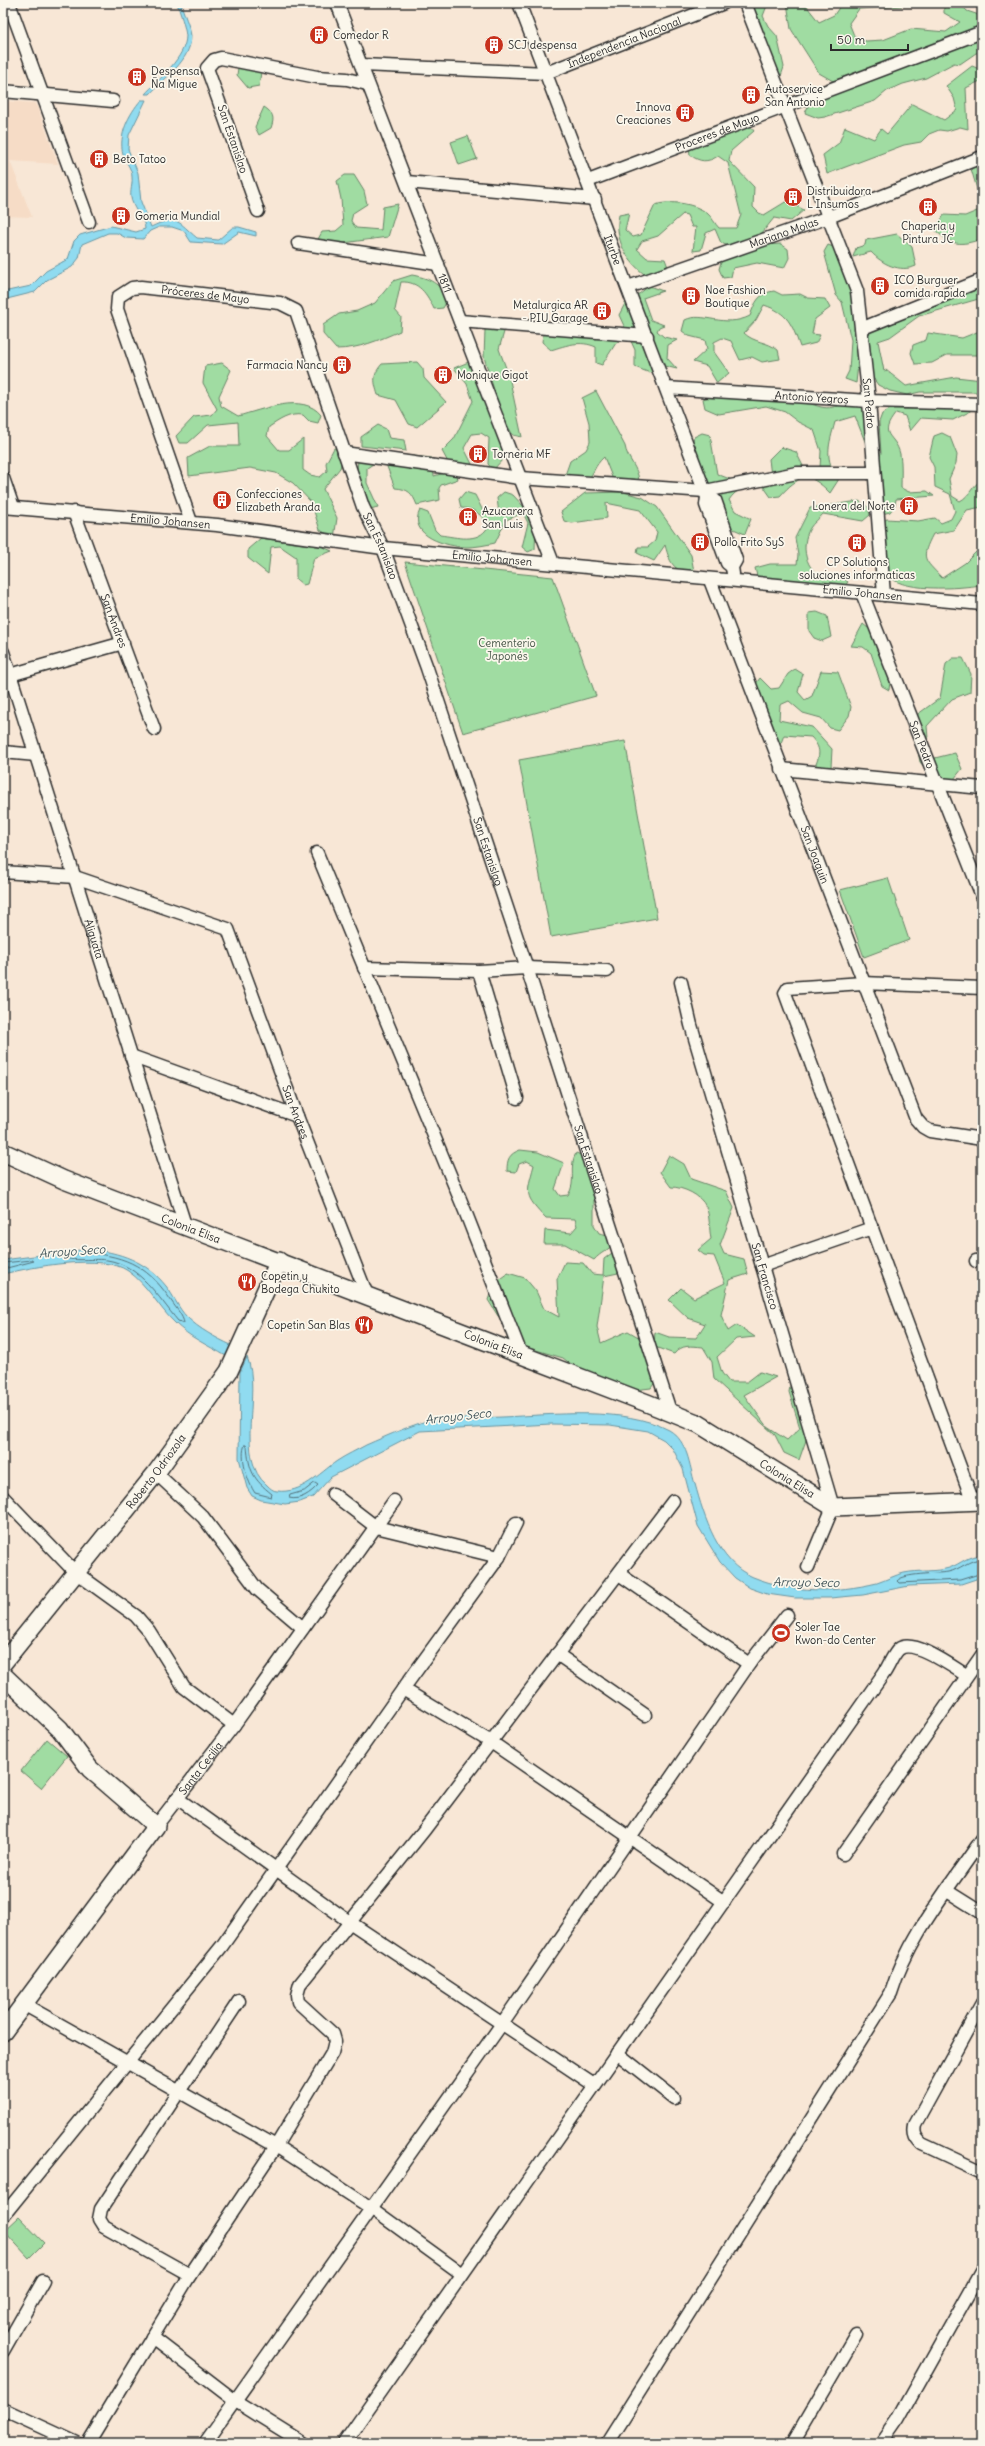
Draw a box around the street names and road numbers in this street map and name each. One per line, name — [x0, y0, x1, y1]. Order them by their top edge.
street label: Independencia Nacional — [565, 14, 683, 71]
street label: San Estanislao — [215, 103, 251, 175]
street label: Proceres de Mayo — [673, 110, 761, 154]
street label: Mariano Molas — [747, 214, 820, 251]
street label: Iturbe — [601, 233, 625, 267]
street label: 1811 — [435, 271, 455, 295]
street label: Próceres de Mayo — [160, 282, 250, 306]
street label: San Pedro — [860, 377, 878, 429]
street label: Antonio Yegros — [774, 388, 849, 407]
street label: San Estanislao — [360, 510, 401, 581]
street label: Emilio Johansen — [130, 511, 211, 531]
street label: Emilio Johansen — [452, 547, 533, 569]
street label: Emilio Johansen — [822, 582, 903, 604]
street label: San Andres — [98, 592, 130, 650]
street label: San Pedro — [906, 718, 938, 771]
street label: San Estanislao — [470, 815, 506, 888]
street label: San Joaquin — [798, 824, 832, 886]
street label: Aliguata — [81, 917, 107, 960]
street label: San Andres — [279, 1083, 312, 1141]
street label: San Estanislao — [571, 1123, 606, 1196]
street label: Colonia Elisa — [159, 1211, 223, 1246]
street label: San Francisco — [749, 1241, 781, 1311]
street label: Colonia Elisa — [462, 1327, 525, 1362]
street label: Roberto Odriozola — [123, 1431, 189, 1512]
street label: Colonia Elisa — [757, 1456, 817, 1501]
street label: Santa Cecilia — [176, 1739, 226, 1798]

